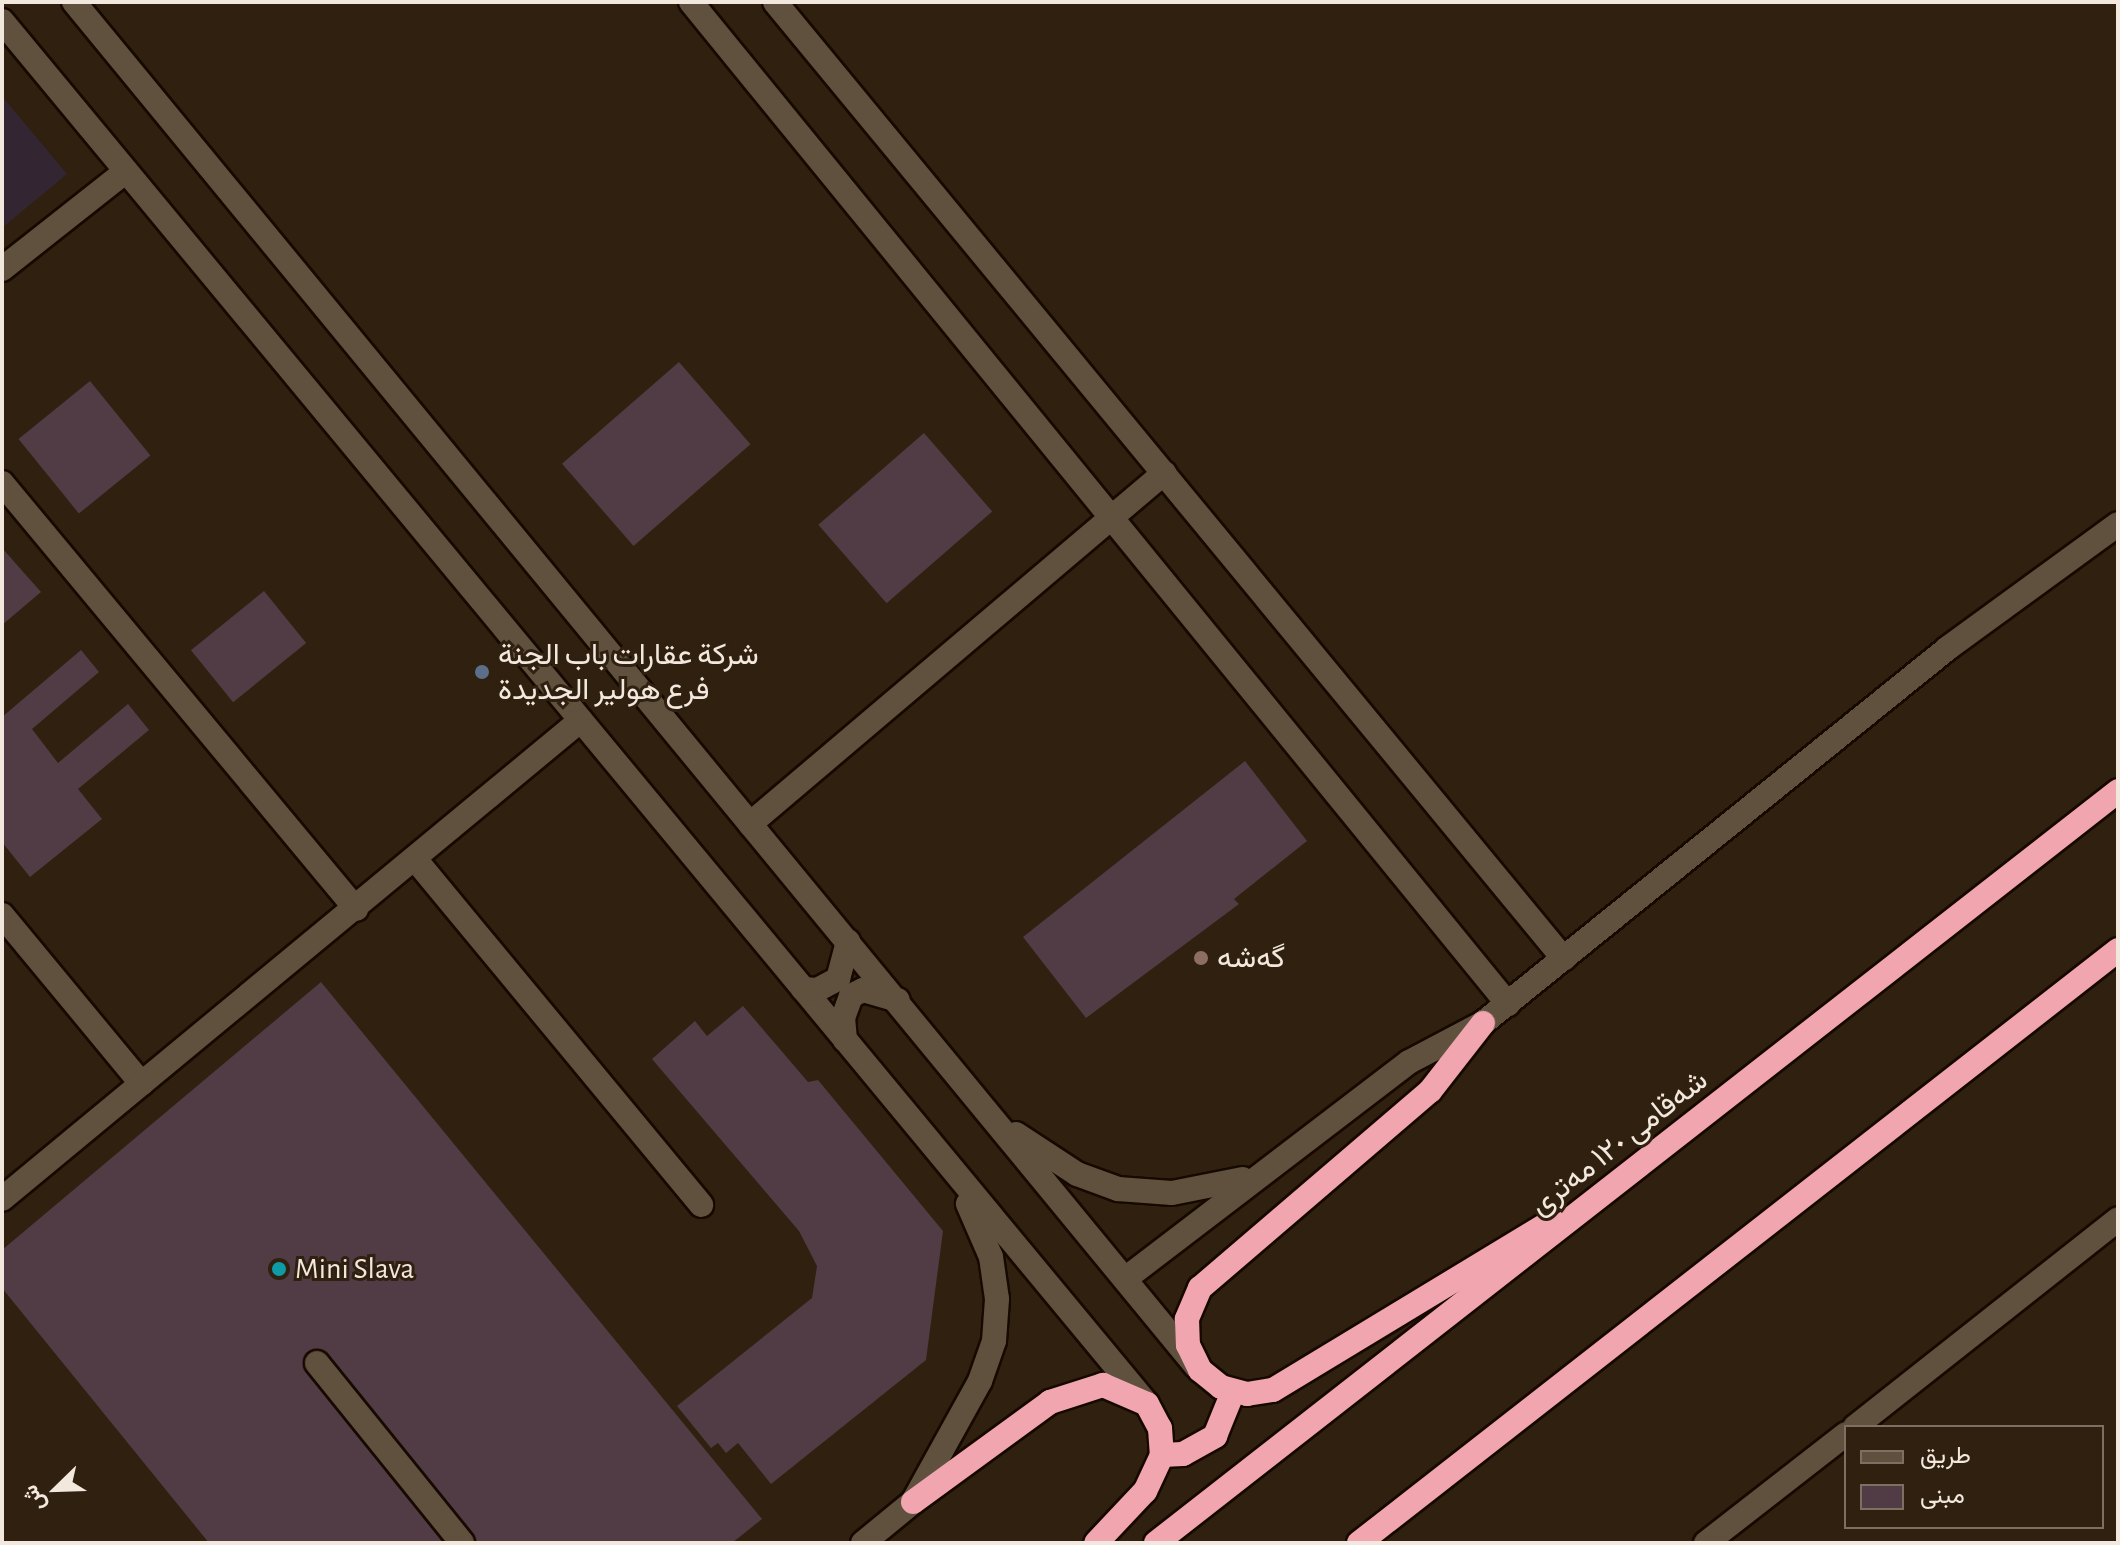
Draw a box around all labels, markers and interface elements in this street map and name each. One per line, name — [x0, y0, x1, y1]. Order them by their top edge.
place label: شرکة عقارات باب الجنة فرع هولیر الجدیدة — [498, 637, 759, 708]
marker: شرکة عقارات باب الجنة فرع هولیر الجدیدة — [473, 663, 491, 681]
place label: گەشە — [1217, 940, 1285, 976]
marker: گەشە — [1192, 949, 1210, 967]
street label: شەقامی ١٢٠ مەتری — [1523, 1062, 1715, 1224]
place label: Mini Slava — [295, 1251, 414, 1287]
marker: Mini Slava — [270, 1260, 288, 1278]
legend — [1844, 1425, 2104, 1529]
text: طريق — [1920, 1444, 1971, 1468]
north arrow — [16, 1449, 96, 1529]
text: ش — [19, 1482, 49, 1515]
text: مبنى — [1920, 1484, 1965, 1508]

